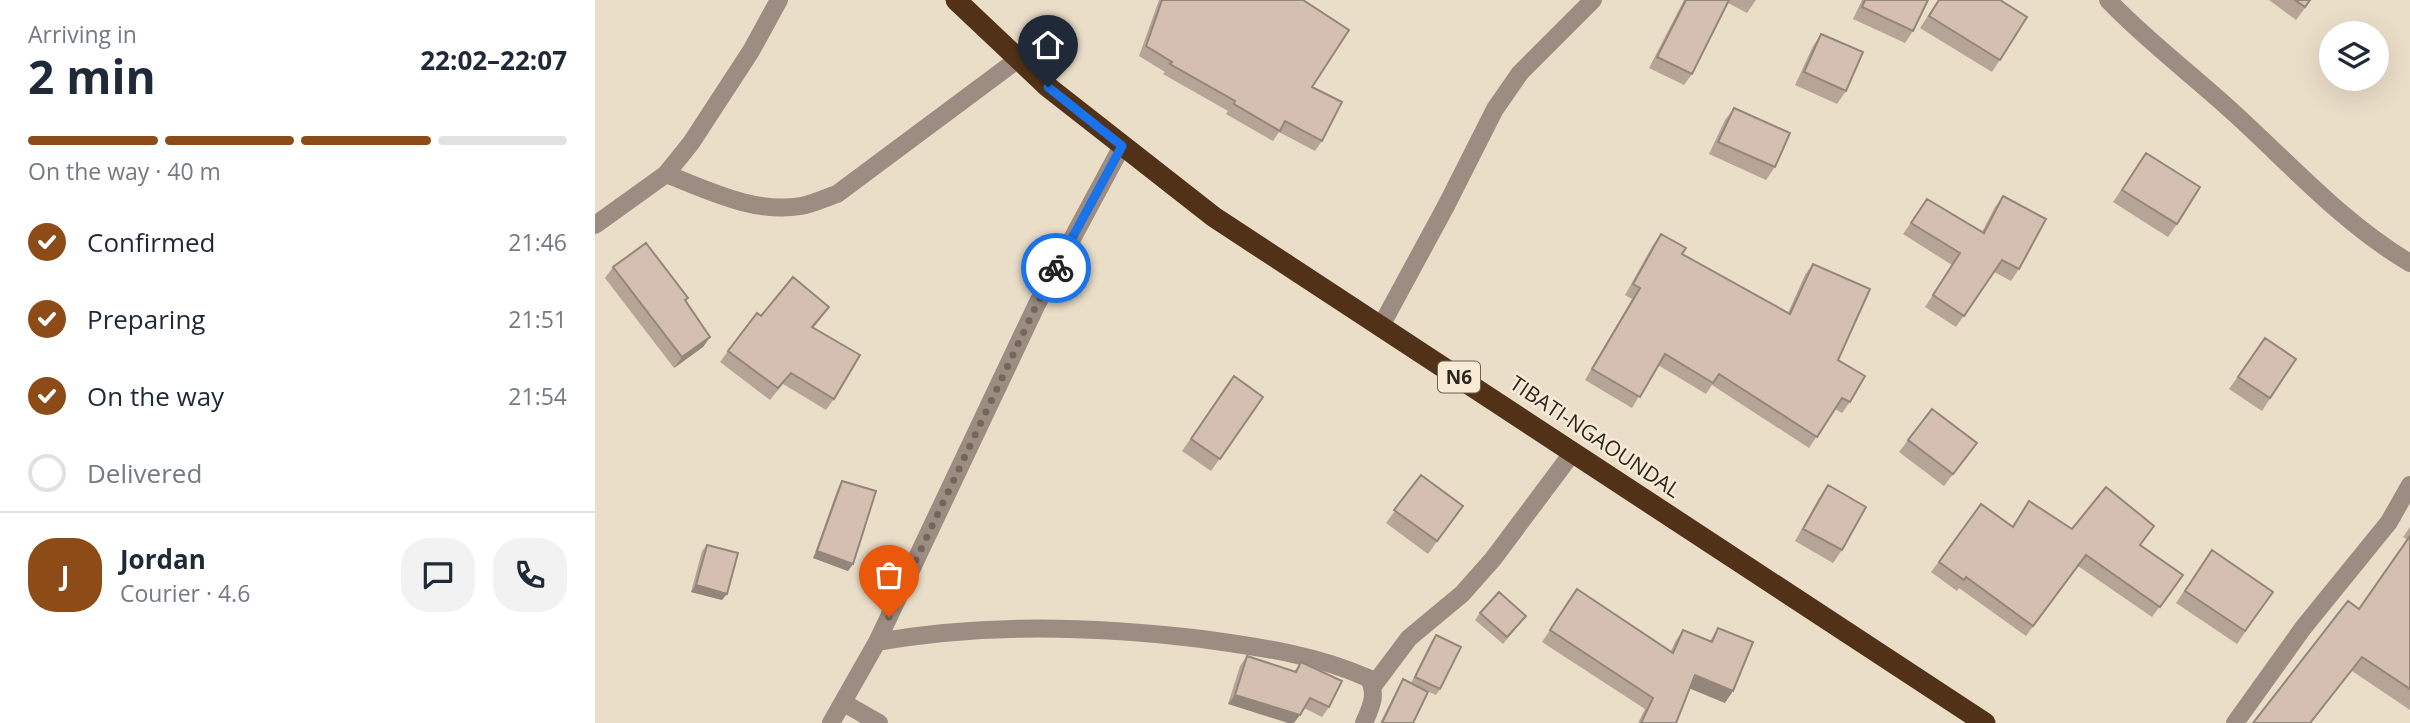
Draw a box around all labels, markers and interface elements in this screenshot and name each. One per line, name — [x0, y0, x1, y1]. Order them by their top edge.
pin — [1018, 15, 1078, 87]
text: Arriving in — [28, 18, 137, 50]
map controls — [2319, 21, 2389, 91]
button: layers — [2319, 21, 2389, 91]
icon: home — [1029, 26, 1067, 64]
text: 22:02–22:07 — [420, 42, 567, 78]
text: 2 min — [28, 45, 156, 107]
text: On the way · 40 m — [28, 155, 221, 187]
icon: check — [28, 223, 66, 261]
text: Confirmed — [87, 224, 215, 260]
text: 21:46 — [508, 226, 567, 258]
courier — [1021, 233, 1091, 303]
icon: bike — [1037, 249, 1075, 287]
icon: check — [28, 300, 66, 338]
text: Preparing — [87, 301, 205, 337]
text: 21:51 — [508, 303, 567, 335]
road number: N6 — [1438, 362, 1480, 392]
street label: TIBATI-NGAOUNDAL — [1505, 369, 1686, 504]
icon: check — [28, 377, 66, 415]
text: On the way — [87, 378, 224, 414]
text: 21:54 — [508, 380, 567, 412]
text: Delivered — [87, 455, 202, 491]
button: chat — [401, 538, 475, 612]
button: phone — [493, 538, 567, 612]
text: Jordan — [120, 541, 206, 577]
pin — [859, 545, 919, 617]
icon: bag — [870, 556, 908, 594]
text: J — [61, 557, 69, 593]
text: Courier · 4.6 — [120, 577, 250, 609]

